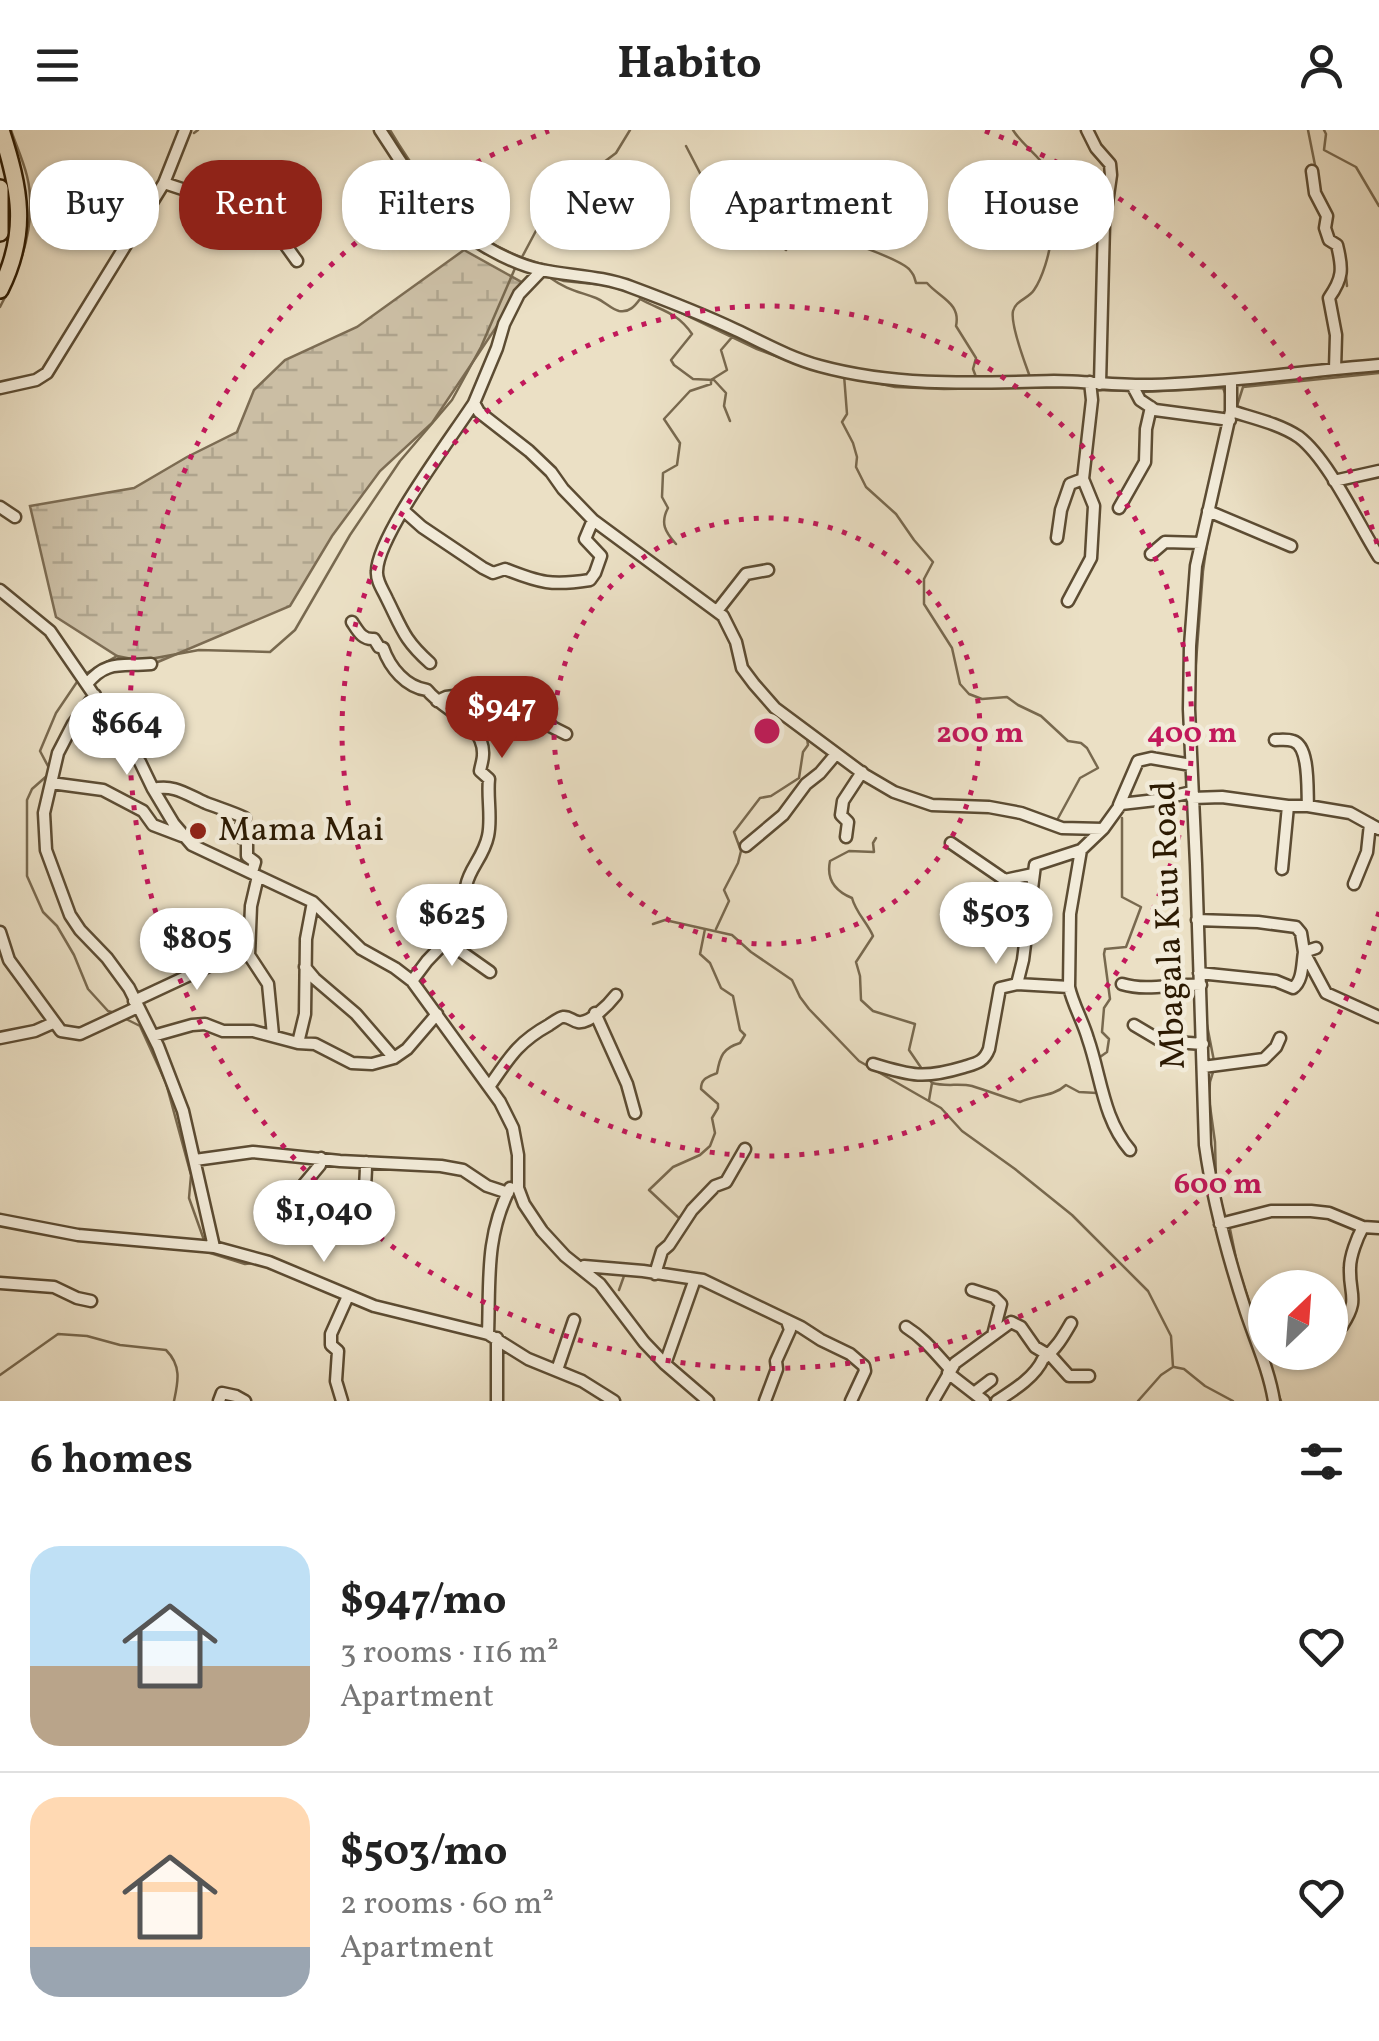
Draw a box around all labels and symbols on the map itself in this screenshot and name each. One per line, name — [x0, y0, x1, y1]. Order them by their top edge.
pin: $947 — [443, 676, 561, 761]
pin: $664 — [68, 693, 186, 778]
centre of rings — [749, 713, 785, 749]
text: 200 m — [936, 713, 1024, 755]
text: 400 m — [1147, 713, 1237, 755]
street label: Mbagala Kuu Road — [1141, 780, 1199, 1070]
place label: Mama Mai — [218, 807, 384, 855]
marker: Mama Mai — [187, 820, 209, 842]
pin: $503 — [937, 882, 1055, 967]
pin: $625 — [393, 884, 511, 969]
pin: $805 — [138, 908, 256, 993]
text: 600 m — [1174, 1164, 1262, 1206]
pin: $1,040 — [243, 1180, 405, 1265]
north arrow — [1248, 1270, 1348, 1370]

